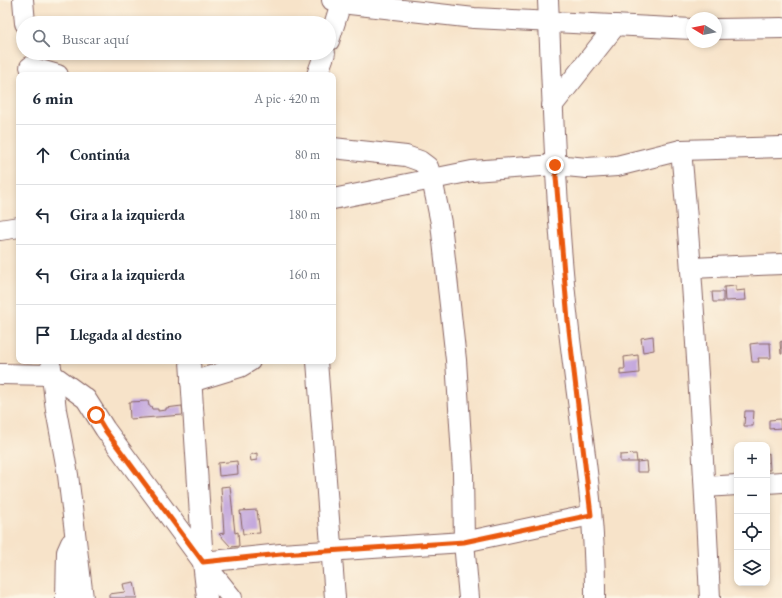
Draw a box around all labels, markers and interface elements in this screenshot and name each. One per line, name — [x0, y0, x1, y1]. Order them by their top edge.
north arrow — [686, 12, 722, 48]
search box — [16, 16, 336, 60]
icon: search — [30, 27, 52, 49]
text: Buscar aquí — [62, 29, 129, 48]
text: 6 min — [32, 87, 73, 109]
text: A pie · 420 m — [254, 90, 320, 107]
icon: ahead — [32, 144, 54, 166]
text: Continúa — [70, 145, 130, 164]
text: 80 m — [295, 146, 320, 163]
route end — [546, 156, 564, 174]
icon: left — [32, 204, 54, 226]
text: Gira a la izquierda — [70, 205, 185, 224]
text: 180 m — [289, 206, 320, 223]
icon: left — [32, 264, 54, 286]
text: Gira a la izquierda — [70, 265, 185, 284]
text: 160 m — [289, 266, 320, 283]
icon: arrive — [32, 324, 54, 346]
text: Llegada al destino — [70, 325, 182, 344]
route start — [87, 406, 105, 424]
map controls — [734, 442, 770, 586]
button: + — [734, 442, 770, 478]
button: − — [734, 478, 770, 514]
button: locate — [734, 514, 770, 550]
button: layers — [734, 550, 770, 586]

